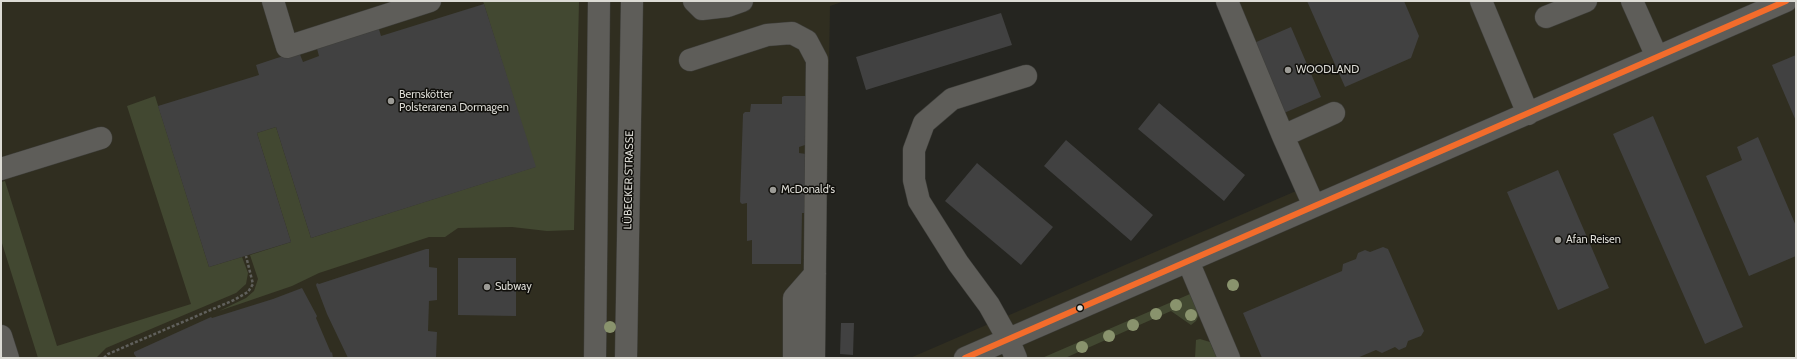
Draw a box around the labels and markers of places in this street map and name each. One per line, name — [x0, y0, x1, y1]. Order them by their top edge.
place label: WOODLAND — [1296, 63, 1359, 77]
marker: WOODLAND — [1283, 65, 1293, 75]
place label: Bernskötter Polsterarena Dormagen — [399, 88, 509, 114]
marker: Bernskötter Polsterarena Dormagen — [386, 96, 396, 106]
place label: McDonald's — [781, 183, 835, 197]
marker: McDonald's — [768, 185, 778, 195]
place label: Afan Reisen — [1566, 233, 1621, 247]
marker: Afan Reisen — [1553, 235, 1563, 245]
place label: Subway — [495, 280, 532, 294]
marker: Subway — [482, 282, 492, 292]
unlabelled marker — [1075, 303, 1085, 313]

